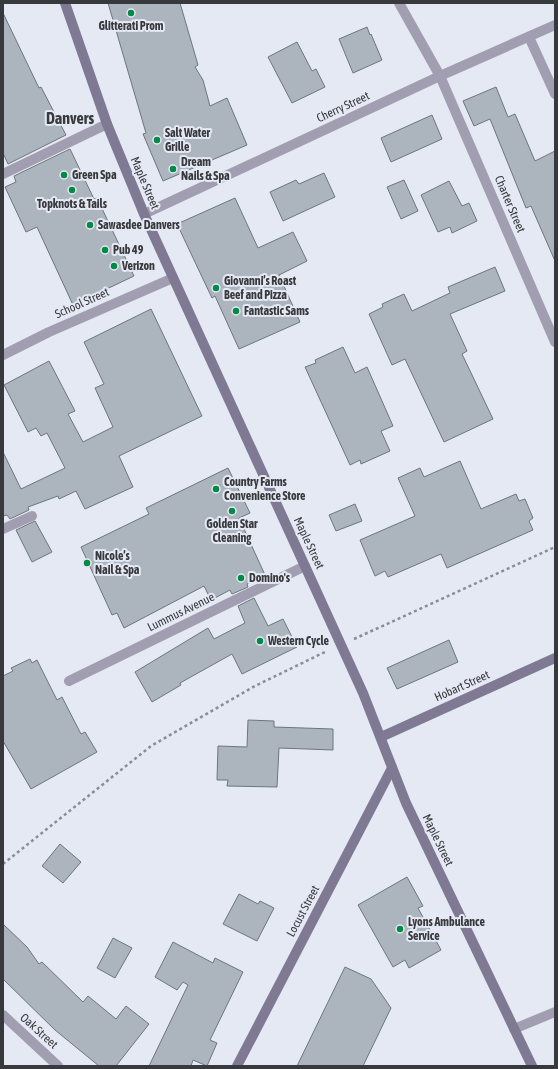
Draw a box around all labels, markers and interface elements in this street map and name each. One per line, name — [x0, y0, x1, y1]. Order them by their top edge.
marker: Glitterati Prom — [126, 8, 136, 18]
place label: Glitterati Prom — [99, 19, 164, 33]
street label: Cherry Street — [314, 88, 372, 125]
district label: Danvers — [46, 109, 94, 127]
place label: Salt Water Grille — [165, 126, 211, 154]
marker: Salt Water Grille — [152, 135, 162, 145]
street label: Maple Street — [128, 155, 163, 212]
place label: Dream Nails & Spa — [181, 155, 230, 183]
marker: Dream Nails & Spa — [168, 164, 178, 174]
place label: Green Spa — [72, 168, 117, 182]
marker: Green Spa — [59, 170, 69, 180]
street label: Charter Street — [492, 173, 528, 235]
marker: Topknots & Tails — [67, 185, 77, 195]
place label: Topknots & Tails — [37, 197, 108, 211]
place label: Sawasdee Danvers — [98, 218, 181, 232]
marker: Sawasdee Danvers — [85, 220, 95, 230]
place label: Pub 49 — [113, 243, 144, 257]
marker: Pub 49 — [100, 245, 110, 255]
place label: Verizon — [121, 259, 155, 273]
marker: Verizon — [109, 261, 119, 271]
place label: Giovanni’s Roast Beef and Pizza — [224, 274, 297, 302]
marker: Giovanni’s Roast Beef and Pizza — [211, 283, 221, 293]
street label: School Street — [53, 285, 112, 321]
place label: Fantastic Sams — [244, 304, 310, 318]
marker: Fantastic Sams — [231, 306, 241, 316]
place label: Country Farms Convenience Store — [224, 475, 306, 503]
marker: Country Farms Convenience Store — [211, 484, 221, 494]
marker: Golden Star Cleaning — [227, 506, 237, 516]
street label: Maple Street — [291, 515, 327, 572]
place label: Golden Star Cleaning — [206, 517, 258, 545]
place label: Nicole’s Nail & Spa — [95, 549, 140, 577]
marker: Nicole’s Nail & Spa — [82, 558, 92, 568]
place label: Domino's — [249, 571, 291, 585]
marker: Domino's — [236, 573, 246, 583]
street label: Lummus Avenue — [145, 590, 217, 634]
place label: Western Cycle — [267, 634, 330, 648]
marker: Western Cycle — [255, 636, 265, 646]
street label: Hobart Street — [432, 667, 492, 704]
street label: Maple Street — [419, 812, 457, 869]
street label: Locust Street — [284, 882, 323, 939]
place label: Lyons Ambulance Service — [408, 915, 485, 943]
marker: Lyons Ambulance Service — [395, 924, 405, 934]
street label: Oak Street — [17, 1010, 61, 1052]

